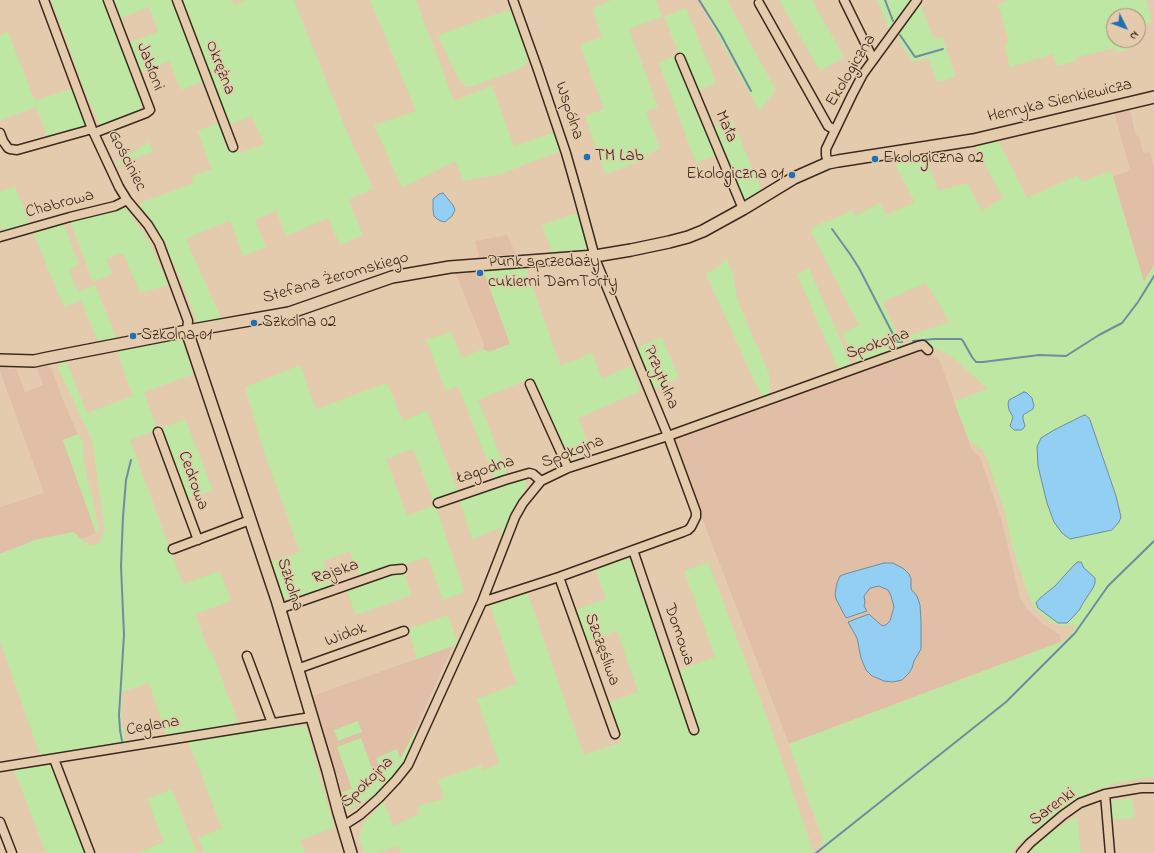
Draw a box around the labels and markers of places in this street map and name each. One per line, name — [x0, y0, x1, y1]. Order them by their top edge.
place label: TM Lab — [595, 147, 644, 167]
place label: Ekologiczna 02 — [883, 149, 984, 169]
marker: TM Lab — [582, 152, 592, 162]
marker: Ekologiczna 02 — [870, 154, 880, 164]
place label: Ekologiczna 01 — [686, 165, 784, 185]
marker: Ekologiczna 01 — [787, 170, 797, 180]
place label: Punk sprzedaży cukierni DamTorty — [488, 253, 617, 293]
marker: Punk sprzedaży cukierni DamTorty — [475, 268, 485, 278]
place label: Szkolna 02 — [262, 313, 336, 333]
marker: Szkolna 02 — [249, 318, 259, 328]
place label: Szkolna 01 — [141, 326, 212, 346]
marker: Szkolna 01 — [128, 331, 138, 341]

